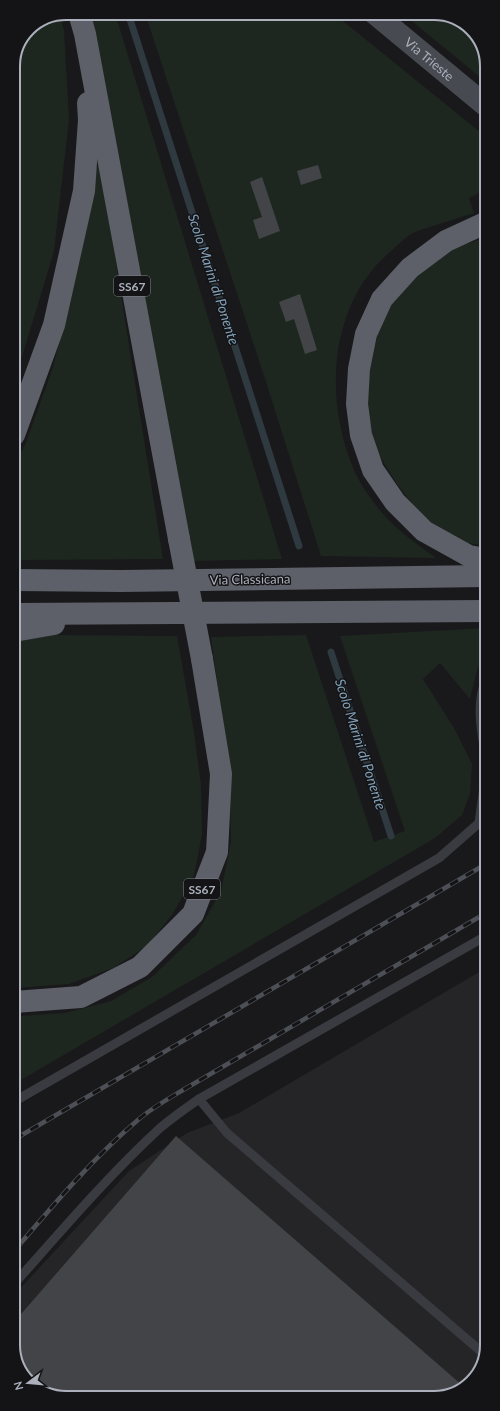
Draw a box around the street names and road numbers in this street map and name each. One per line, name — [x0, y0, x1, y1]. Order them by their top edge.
street label: Via Trieste — [401, 34, 458, 84]
road number: SS67 — [114, 276, 150, 296]
street label: Via Classicana — [210, 570, 290, 588]
road number: SS67 — [184, 879, 220, 899]

